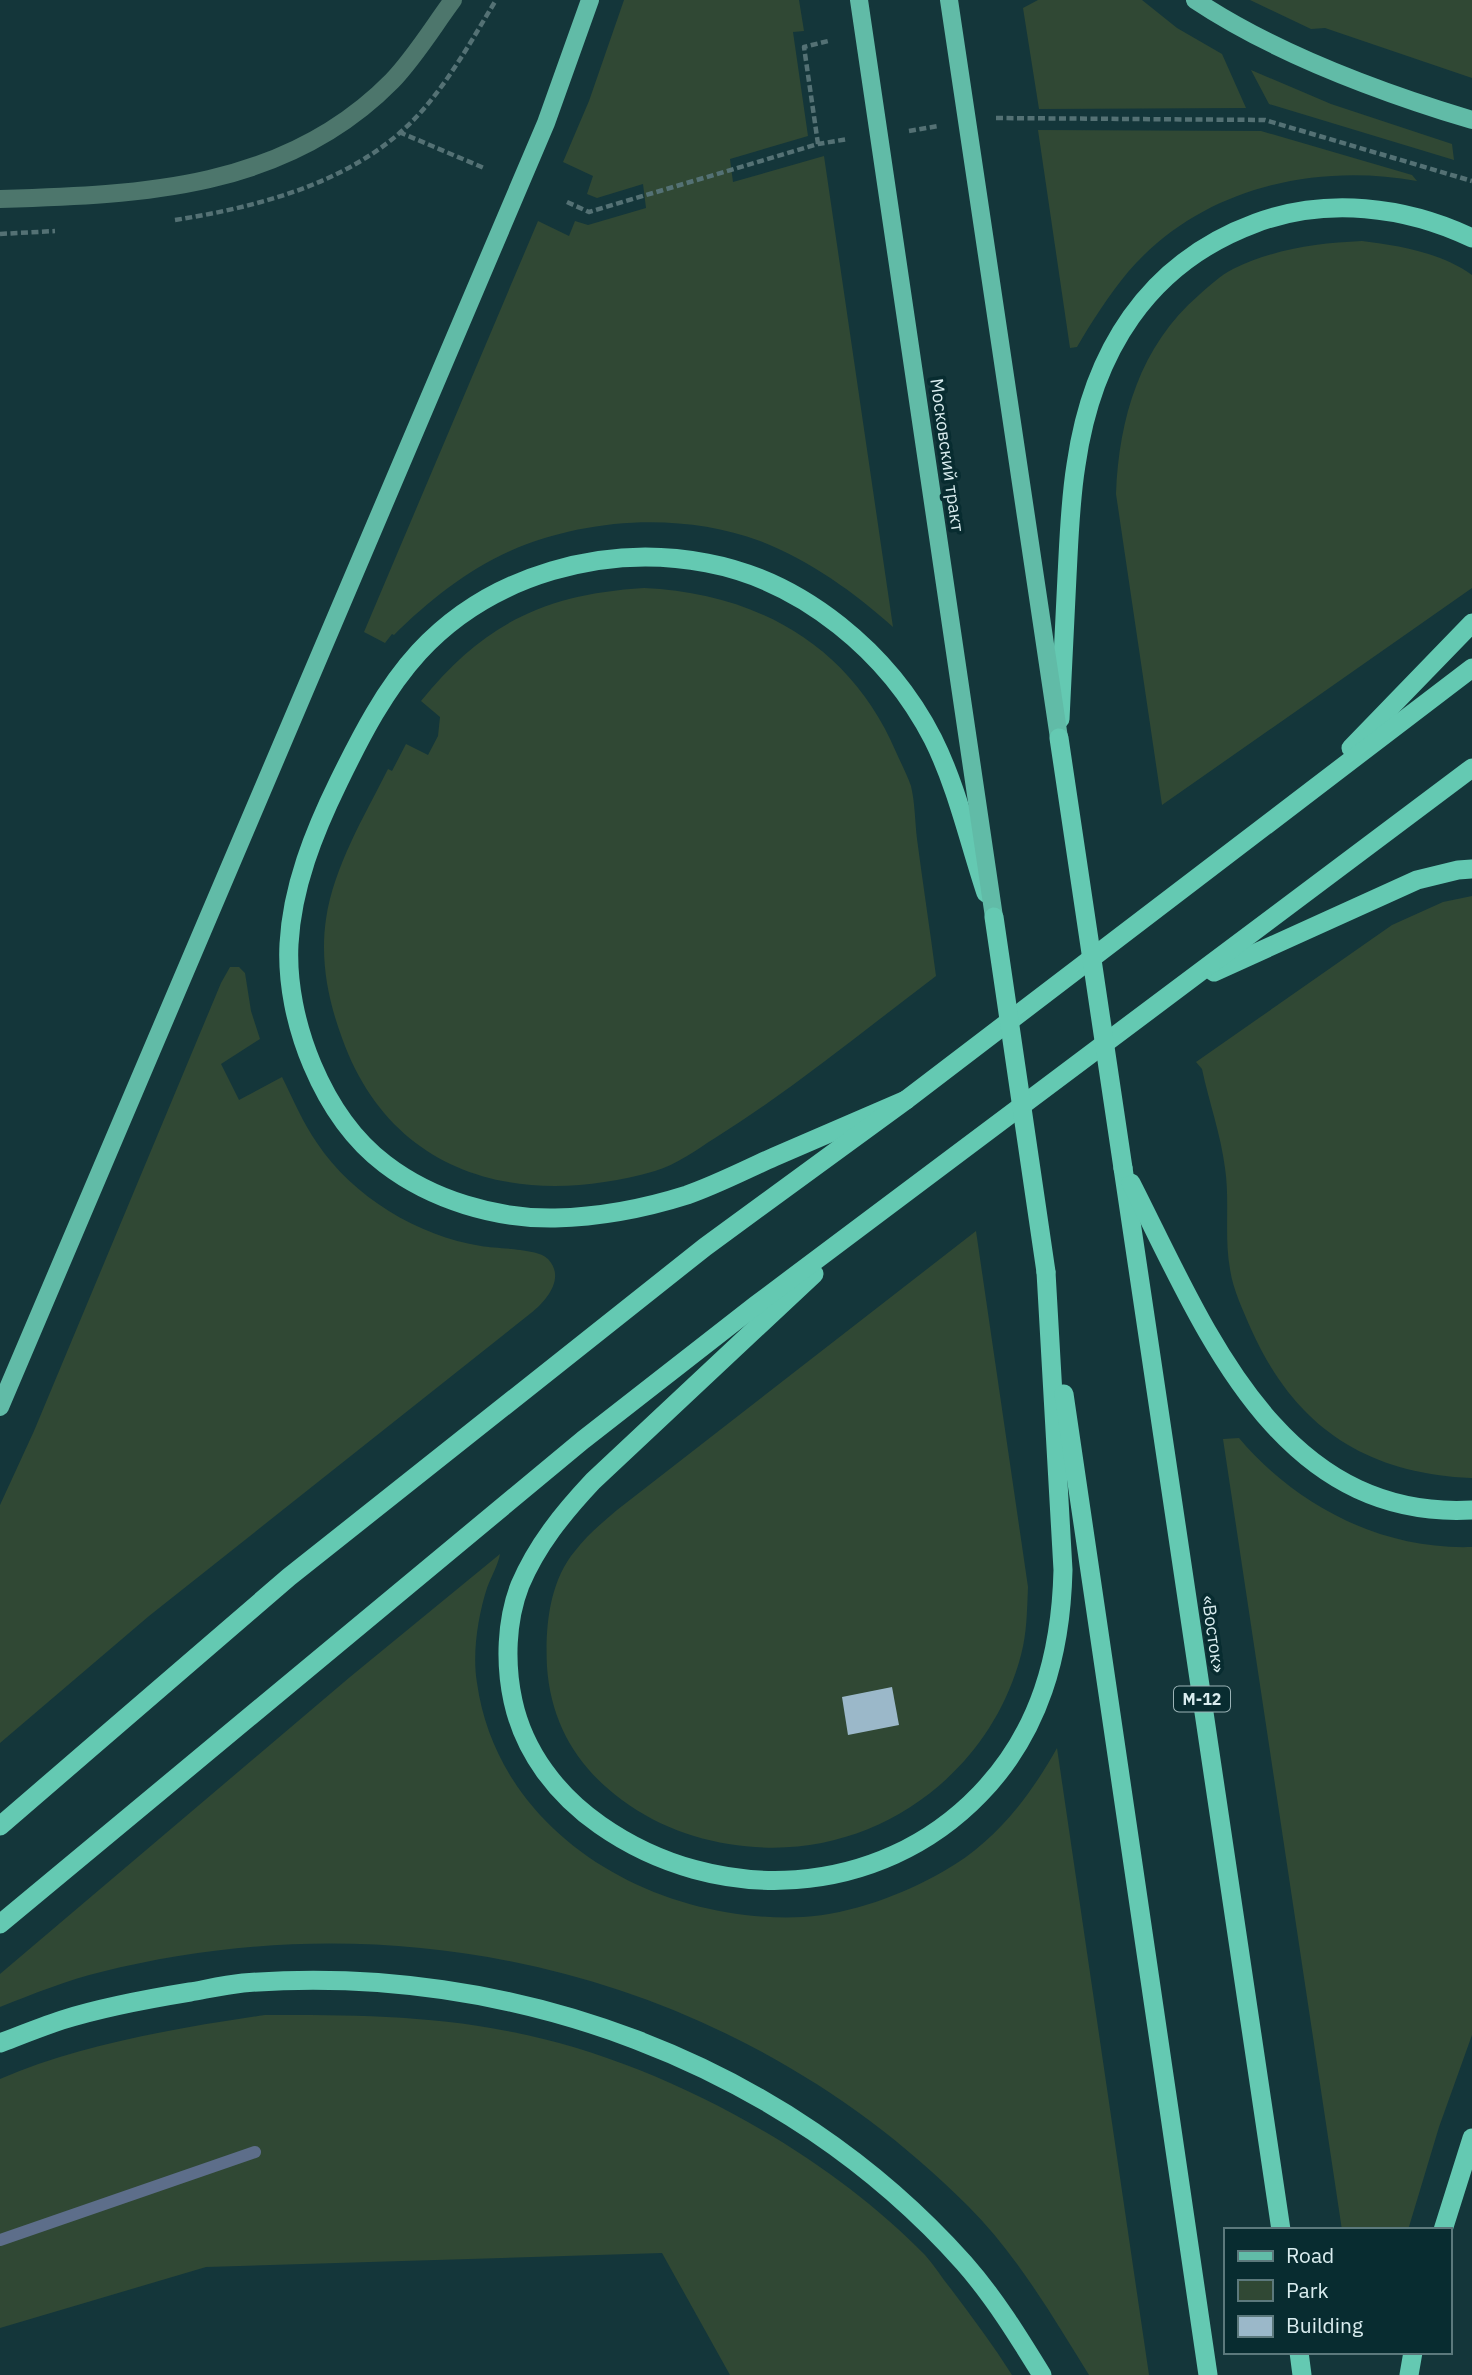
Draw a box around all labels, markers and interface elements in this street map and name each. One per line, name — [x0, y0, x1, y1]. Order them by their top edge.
street label: Московский тракт — [925, 377, 970, 534]
street label: «Восток» — [1197, 1594, 1230, 1674]
road number: М-12 — [1174, 1686, 1230, 1712]
legend — [1224, 2228, 1451, 2354]
text: Road — [1286, 2241, 1334, 2269]
text: Park — [1286, 2276, 1329, 2304]
text: Building — [1286, 2311, 1363, 2339]

